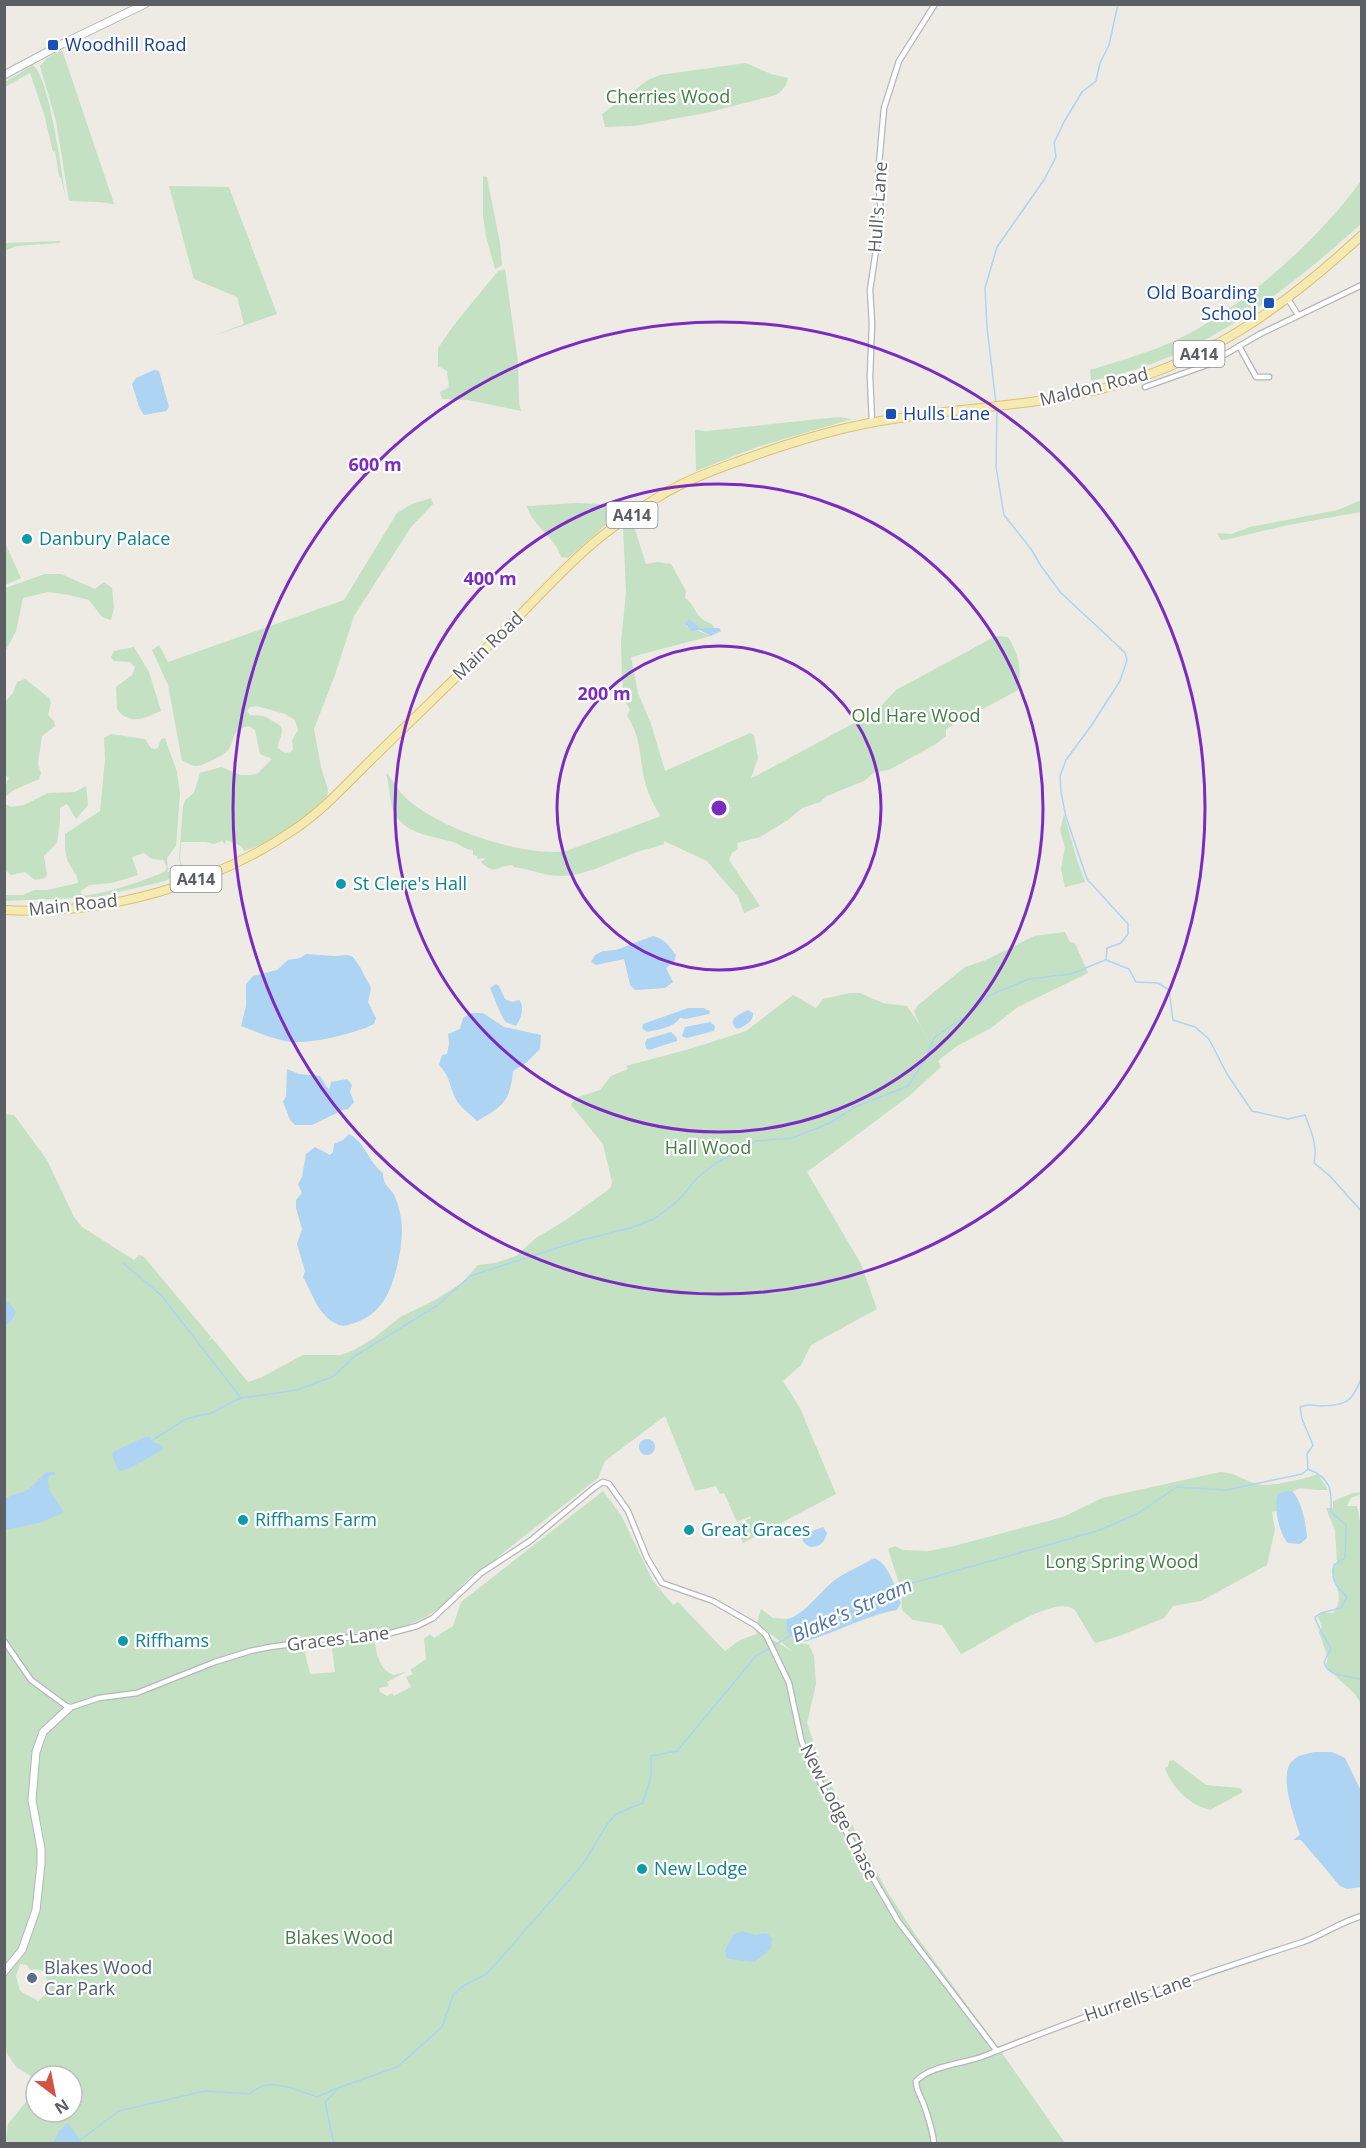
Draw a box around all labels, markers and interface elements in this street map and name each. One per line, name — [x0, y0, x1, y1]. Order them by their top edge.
place label: Woodhill Road — [65, 32, 187, 56]
marker: Woodhill Road — [46, 38, 60, 52]
park label: Cherries Wood — [606, 84, 730, 108]
street label: Hull's Lane — [862, 161, 892, 253]
place label: Old Boarding School — [1147, 280, 1257, 325]
marker: Old Boarding School — [1262, 296, 1276, 310]
road number: A414 — [1174, 341, 1224, 367]
street label: Maldon Road — [1037, 361, 1151, 411]
place label: Hulls Lane — [903, 401, 990, 425]
marker: Hulls Lane — [884, 407, 898, 421]
text: 600 m — [348, 452, 402, 476]
road number: A414 — [606, 502, 658, 528]
place label: Danbury Palace — [39, 526, 170, 550]
marker: Danbury Palace — [20, 532, 34, 546]
text: 400 m — [463, 566, 517, 590]
street label: Main Road — [447, 606, 528, 685]
text: 200 m — [577, 681, 631, 705]
park label: Old Hare Wood — [852, 703, 980, 727]
centre of rings — [709, 798, 729, 818]
road number: A414 — [170, 866, 222, 892]
place label: St Clere's Hall — [353, 871, 467, 895]
marker: St Clere's Hall — [334, 877, 348, 891]
street label: Main Road — [27, 887, 119, 921]
park label: Hall Wood — [665, 1135, 751, 1159]
place label: Riffhams Farm — [255, 1507, 377, 1531]
marker: Riffhams Farm — [236, 1513, 250, 1527]
place label: Great Graces — [701, 1517, 810, 1541]
marker: Great Graces — [682, 1523, 696, 1537]
park label: Long Spring Wood — [1045, 1549, 1199, 1573]
water label: Blake's Stream — [787, 1571, 916, 1648]
street label: Graces Lane — [285, 1620, 390, 1656]
place label: Riffhams — [135, 1628, 209, 1652]
marker: Riffhams — [116, 1634, 130, 1648]
street label: New Lodge Chase — [795, 1740, 884, 1883]
place label: New Lodge — [654, 1856, 747, 1880]
marker: New Lodge — [635, 1862, 649, 1876]
park label: Blakes Wood — [285, 1925, 393, 1949]
place label: Blakes Wood Car Park — [44, 1955, 152, 2000]
street label: Hurrells Lane — [1081, 1967, 1195, 2027]
marker: Blakes Wood Car Park — [25, 1971, 39, 1985]
north arrow — [24, 2064, 84, 2124]
text: N — [51, 2094, 73, 2119]

